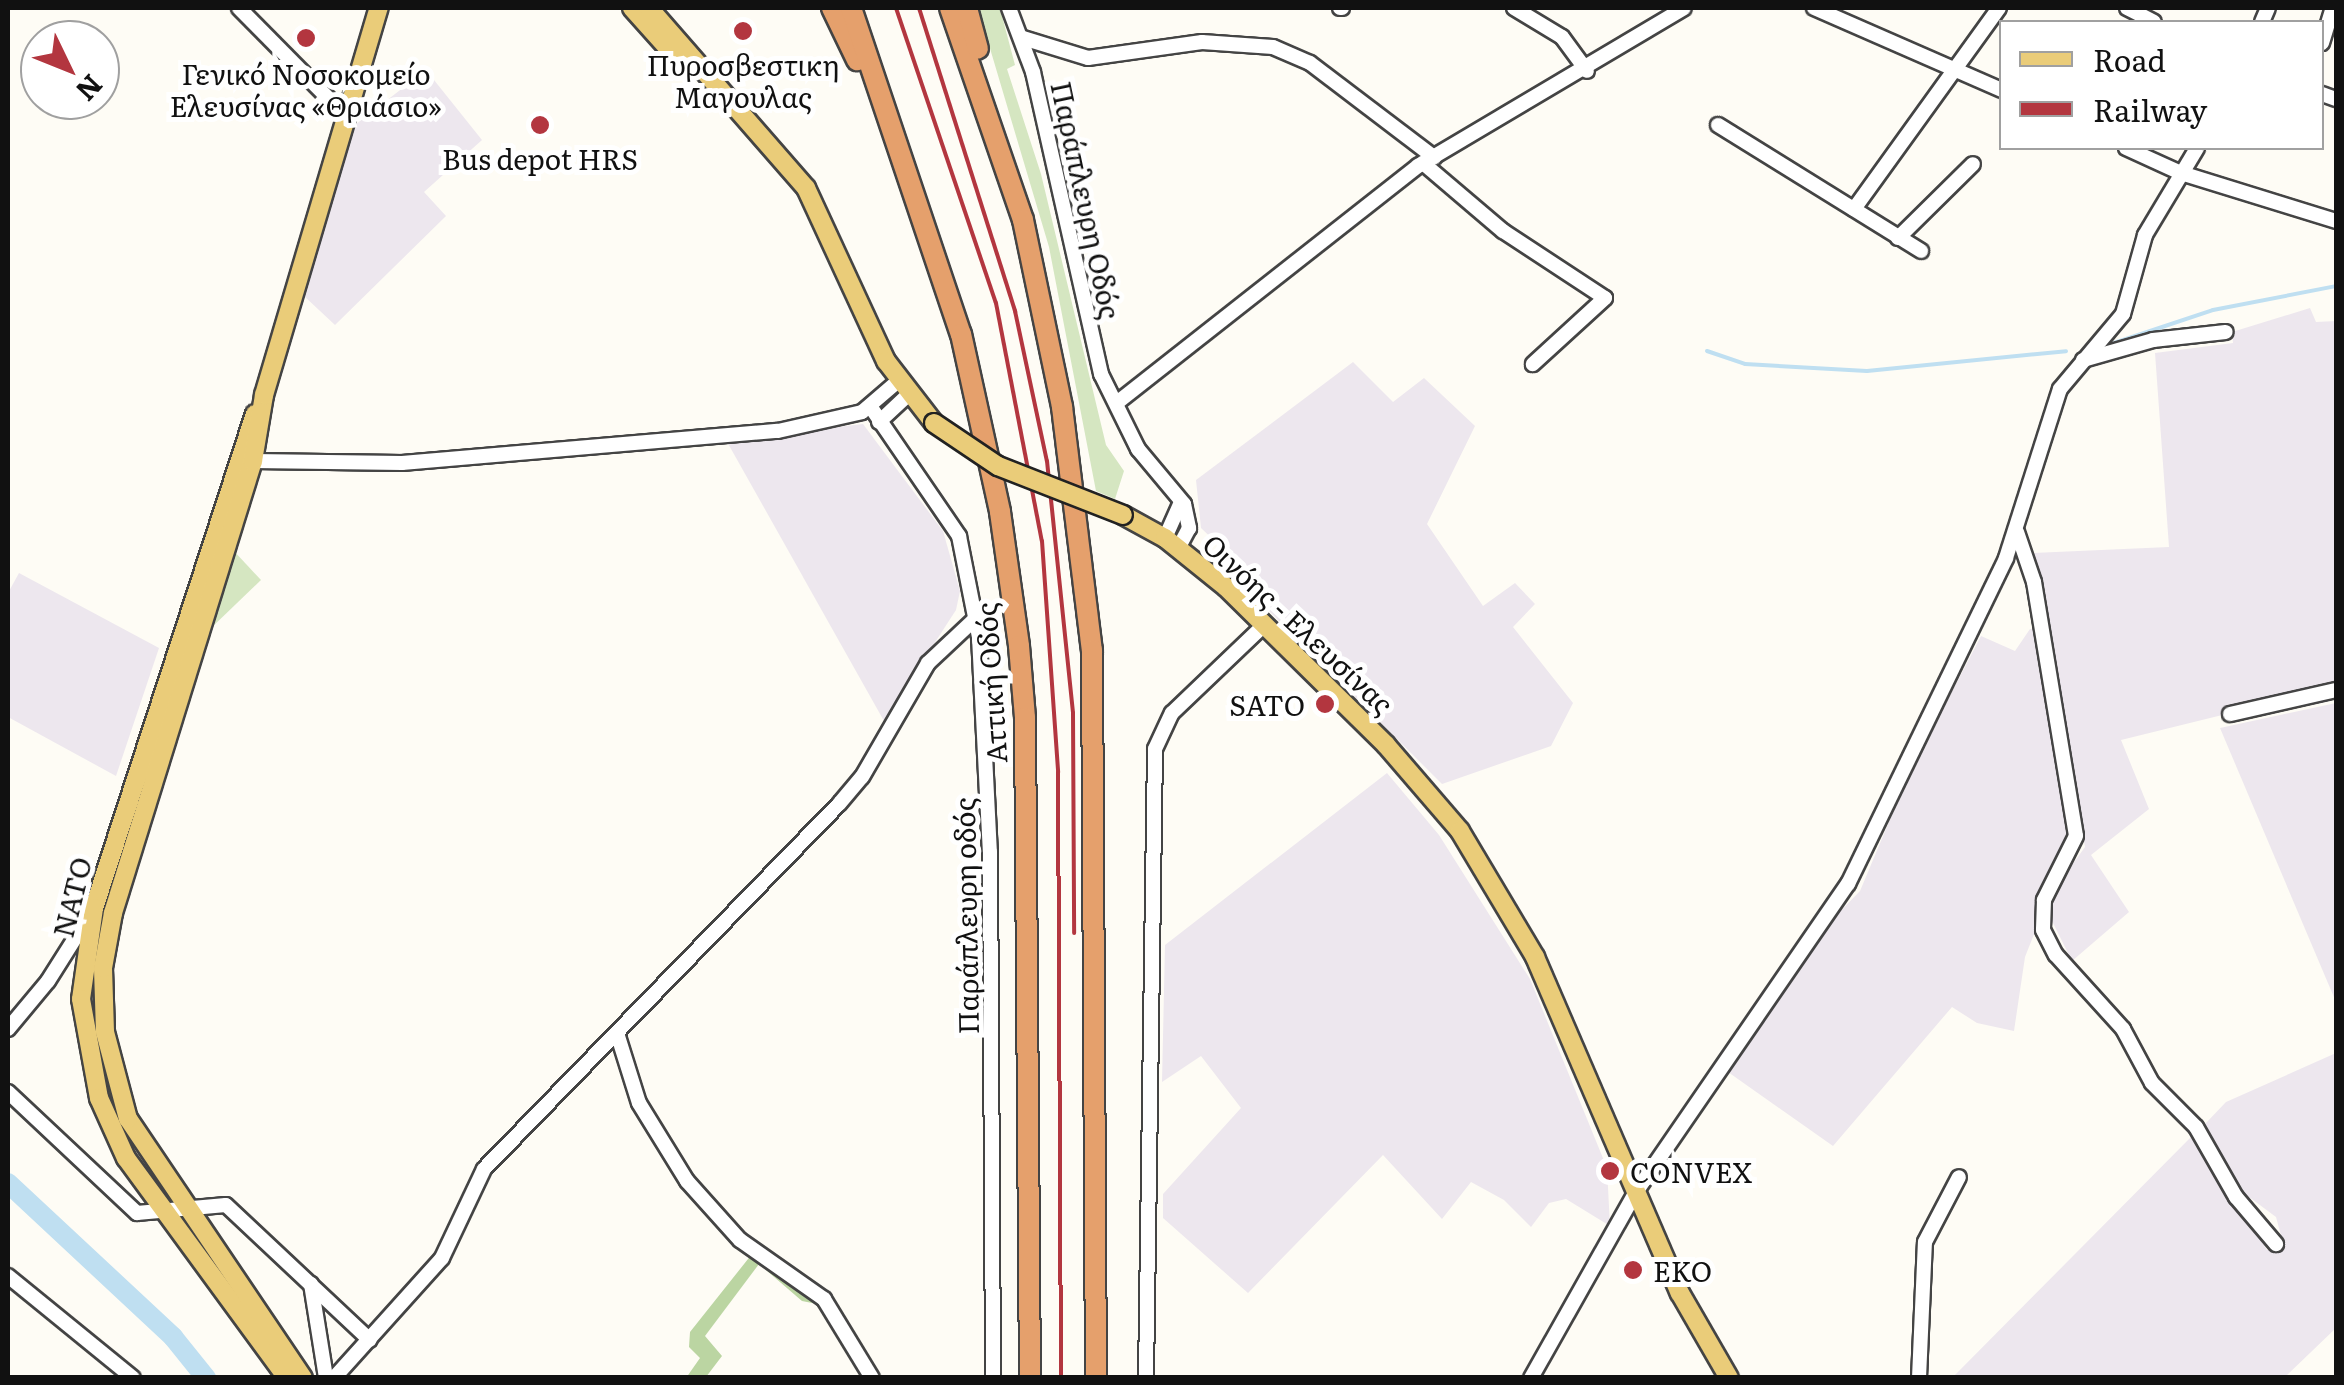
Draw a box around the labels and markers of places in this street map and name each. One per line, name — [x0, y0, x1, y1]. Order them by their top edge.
marker: Πυροσβεστικη Μαγουλας — [732, 20, 754, 42]
marker: Γενικό Νοσοκομείο Ελευσίνας «Θριάσιο» — [293, 25, 319, 51]
place label: Πυροσβεστικη Μαγουλας — [647, 47, 839, 113]
place label: Γενικό Νοσοκομείο Ελευσίνας «Θριάσιο» — [170, 56, 442, 122]
marker: Bus depot HRS — [529, 114, 551, 136]
place label: Bus depot HRS — [442, 141, 638, 175]
place label: SATO — [1229, 687, 1305, 721]
marker: SATO — [1314, 693, 1336, 715]
place label: CONVEX — [1630, 1154, 1752, 1188]
marker: CONVEX — [1599, 1160, 1621, 1182]
place label: EKO — [1653, 1253, 1712, 1287]
marker: EKO — [1622, 1259, 1644, 1281]

